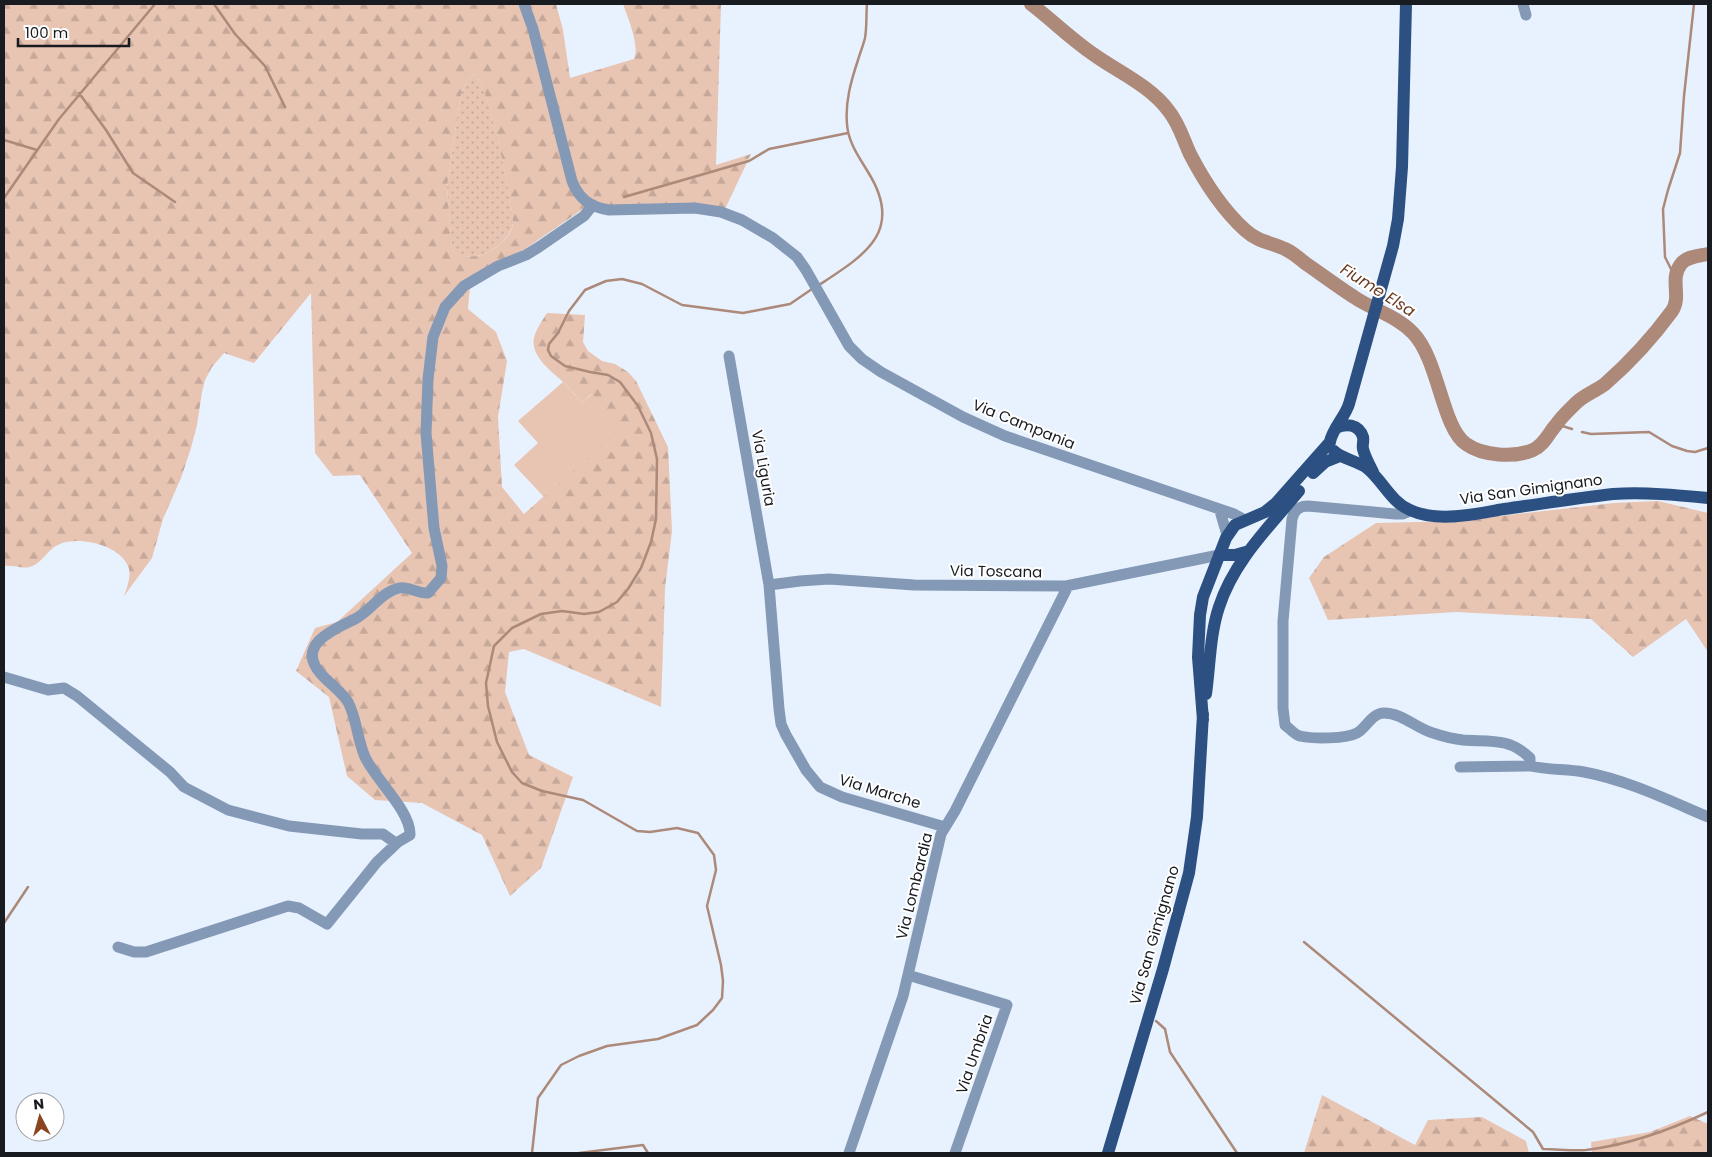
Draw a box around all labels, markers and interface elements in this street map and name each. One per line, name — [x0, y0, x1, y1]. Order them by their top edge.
scale bar — [18, 15, 129, 47]
text: 100 m — [25, 22, 68, 43]
water label: Fiume Elsa — [1336, 258, 1420, 322]
street label: Via Campania — [970, 394, 1078, 454]
street label: Via Liguria — [747, 428, 781, 508]
street label: Via San Gimignano — [1458, 469, 1604, 509]
street label: Via Toscana — [950, 560, 1042, 582]
street label: Via Marche — [836, 769, 924, 813]
street label: Via Lombardia — [891, 830, 937, 942]
street label: Via San Gimignano — [1124, 863, 1184, 1007]
street label: Via Umbria — [951, 1011, 997, 1097]
north arrow — [15, 1092, 65, 1142]
text: N — [32, 1094, 45, 1115]

